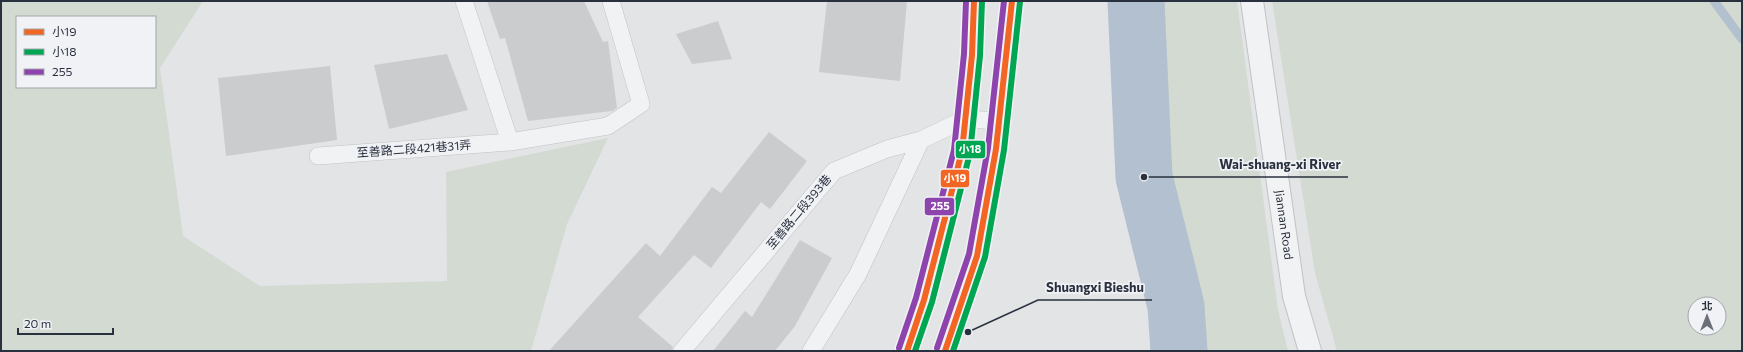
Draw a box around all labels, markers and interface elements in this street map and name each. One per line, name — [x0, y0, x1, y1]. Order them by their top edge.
legend — [16, 16, 156, 88]
text: 小19 — [52, 24, 76, 38]
text: 小18 — [52, 44, 76, 58]
text: 255 — [52, 64, 73, 78]
street label: 至善路二段421巷31弄 — [356, 137, 472, 159]
line badge: 小18 — [955, 140, 986, 159]
text: 小18 — [959, 142, 982, 155]
callout: Wai-shuang-xi River — [1211, 152, 1348, 177]
text: Wai-shuang-xi River — [1219, 156, 1341, 172]
line badge: 小19 — [940, 169, 970, 188]
street label: 至善路二段393巷 — [763, 171, 833, 251]
text: 小19 — [944, 171, 967, 184]
street label: Jiannan Road — [1272, 189, 1297, 260]
line badge: 255 — [924, 197, 955, 216]
text: 255 — [930, 199, 950, 212]
callout: Shuangxi Bieshu — [1038, 275, 1152, 300]
text: Shuangxi Bieshu — [1046, 279, 1144, 295]
north arrow — [1687, 296, 1727, 336]
text: 北 — [1702, 299, 1713, 312]
scale bar — [18, 310, 113, 336]
text: 20 m — [24, 316, 51, 330]

